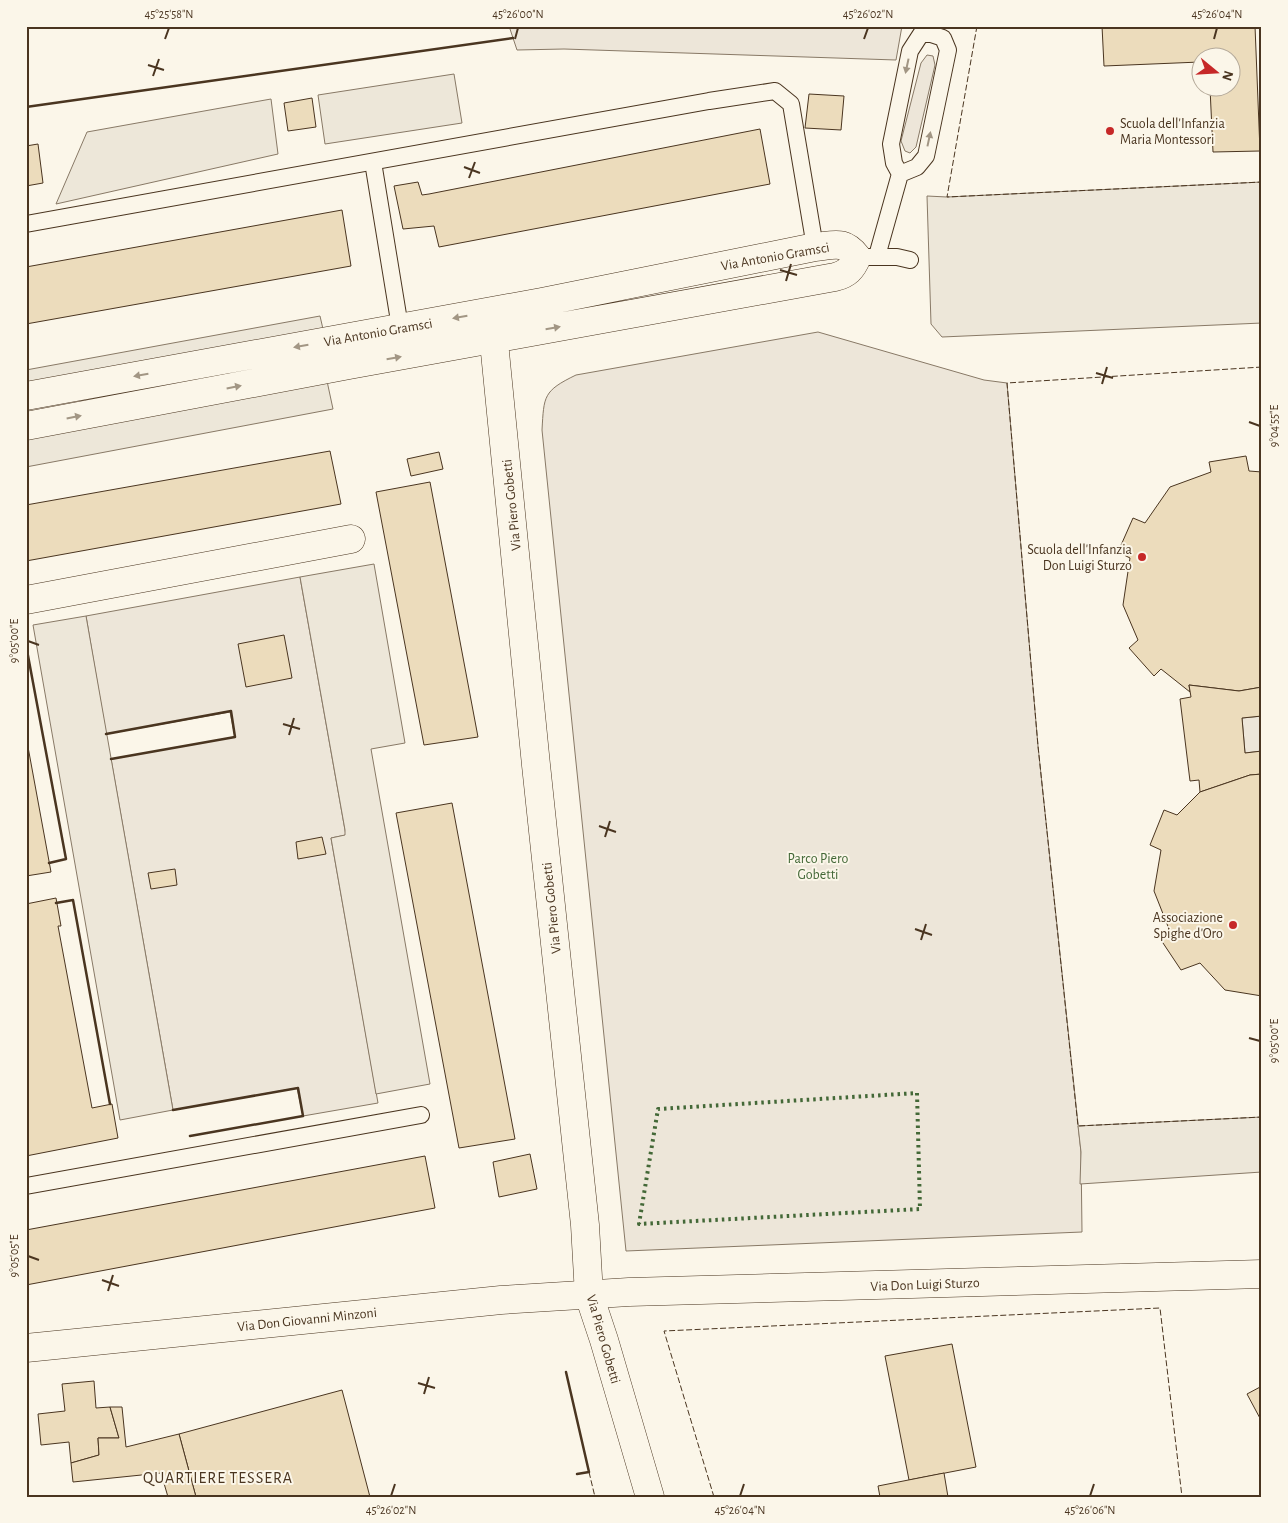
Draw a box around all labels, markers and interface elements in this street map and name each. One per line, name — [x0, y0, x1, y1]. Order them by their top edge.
text: 45°25'58"N — [144, 8, 194, 20]
text: 45°26'00"N — [492, 8, 544, 20]
text: 45°26'02"N — [843, 8, 893, 20]
text: 45°26'04"N — [1191, 8, 1243, 20]
north arrow — [1190, 48, 1240, 98]
one-way arrow — [903, 59, 911, 74]
text: N — [1219, 69, 1236, 83]
place label: Scuola dell'Infanzia Maria Montessori — [1120, 117, 1225, 147]
marker: Scuola dell'Infanzia Maria Montessori — [1104, 125, 1116, 137]
one-way arrow — [925, 132, 933, 147]
street label: Via Antonio Gramsci — [720, 241, 831, 273]
one-way arrow — [451, 313, 467, 321]
street label: Via Antonio Gramsci — [323, 317, 434, 349]
one-way arrow — [546, 324, 562, 332]
one-way arrow — [292, 342, 308, 350]
one-way arrow — [386, 353, 402, 361]
one-way arrow — [133, 372, 149, 380]
one-way arrow — [226, 383, 242, 391]
text: 9°04'55"E — [1268, 405, 1280, 447]
one-way arrow — [67, 413, 83, 421]
street label: Via Piero Gobetti — [500, 458, 524, 551]
place label: Scuola dell'Infanzia Don Luigi Sturzo — [1027, 543, 1133, 573]
marker: Scuola dell'Infanzia Don Luigi Sturzo — [1136, 551, 1148, 563]
text: 9°05'00"E — [8, 619, 20, 663]
park label: Parco Piero Gobetti — [788, 852, 849, 882]
street label: Via Piero Gobetti — [540, 861, 564, 954]
place label: Associazione Spighe d'Oro — [1153, 911, 1223, 941]
marker: Associazione Spighe d'Oro — [1227, 919, 1239, 931]
text: 9°05'00"E — [1268, 1019, 1280, 1063]
text: 9°05'05"E — [8, 1234, 20, 1278]
street label: Via Don Luigi Sturzo — [870, 1276, 980, 1294]
street label: Via Piero Gobetti — [584, 1293, 622, 1385]
street label: Via Don Giovanni Minzoni — [237, 1306, 378, 1334]
district label: QUARTIERE TESSERA — [143, 1470, 293, 1487]
text: 45°26'02"N — [366, 1504, 416, 1516]
text: 45°26'04"N — [714, 1504, 766, 1516]
text: 45°26'06"N — [1065, 1504, 1115, 1516]

